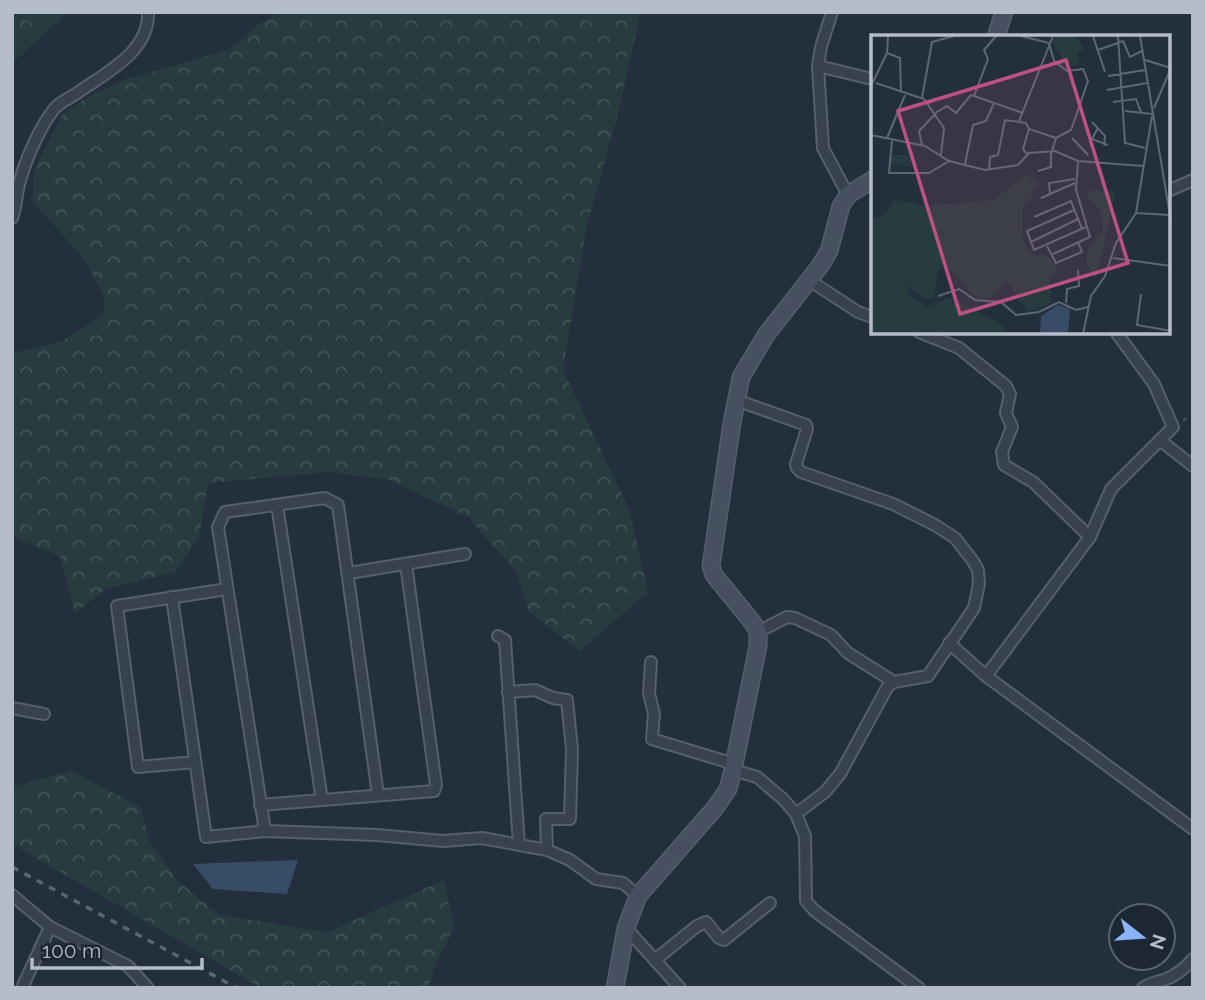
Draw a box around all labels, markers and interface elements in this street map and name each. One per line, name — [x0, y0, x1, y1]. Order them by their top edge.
inset map — [871, 35, 1170, 334]
north arrow — [1107, 902, 1177, 972]
scale bar — [32, 926, 201, 970]
text: N — [1146, 932, 1171, 952]
text: 100 m — [42, 938, 101, 963]

